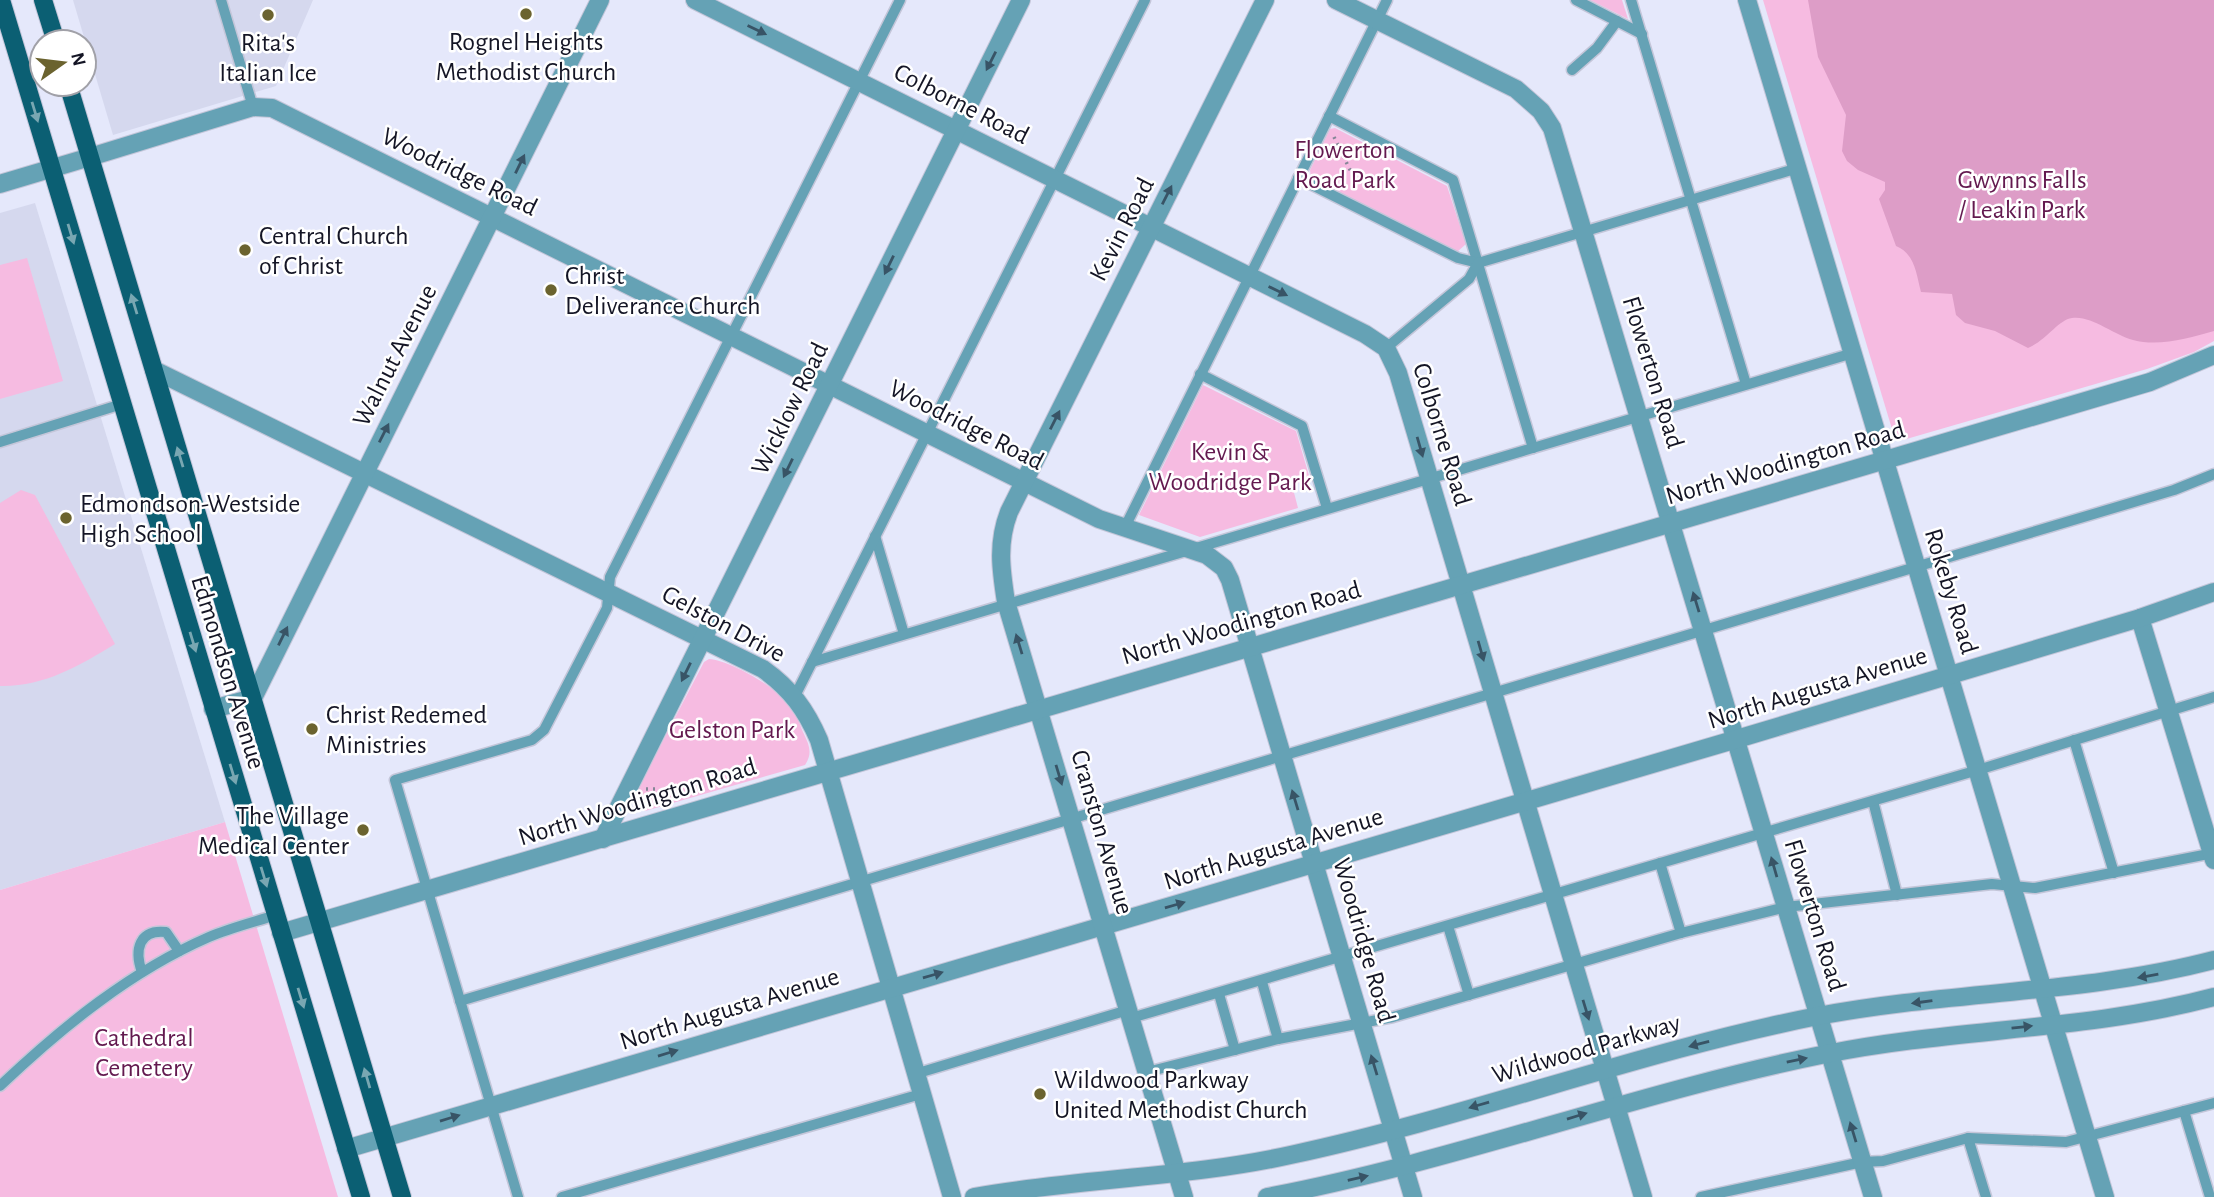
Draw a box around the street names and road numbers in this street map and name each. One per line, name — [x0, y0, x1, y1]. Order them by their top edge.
street label: Colborne Road — [890, 59, 1033, 149]
street label: Woodridge Road — [378, 123, 542, 221]
street label: Kevin Road — [1085, 174, 1159, 285]
street label: Walnut Avenue — [348, 280, 442, 431]
street label: Flowerton Road — [1618, 293, 1688, 451]
street label: Wicklow Road — [747, 338, 833, 479]
street label: Colborne Road — [1408, 360, 1476, 509]
street label: Woodridge Road — [885, 375, 1048, 475]
street label: North Woodington Road — [1663, 416, 1908, 510]
street label: Rokeby Road — [1920, 525, 1982, 657]
street label: Edmondson Avenue — [186, 572, 270, 772]
street label: North Woodington Road — [1119, 576, 1364, 670]
street label: Gelston Drive — [658, 581, 789, 667]
street label: North Augusta Avenue — [1704, 642, 1930, 734]
street label: Cranston Avenue — [1066, 747, 1138, 917]
street label: North Woodington Road — [515, 753, 759, 851]
street label: North Augusta Avenue — [1160, 803, 1386, 895]
street label: Flowerton Road — [1780, 836, 1850, 994]
street label: Woodridge Road — [1328, 855, 1400, 1026]
street label: North Augusta Avenue — [616, 963, 842, 1055]
street label: Wildwood Parkway — [1489, 1010, 1683, 1088]

